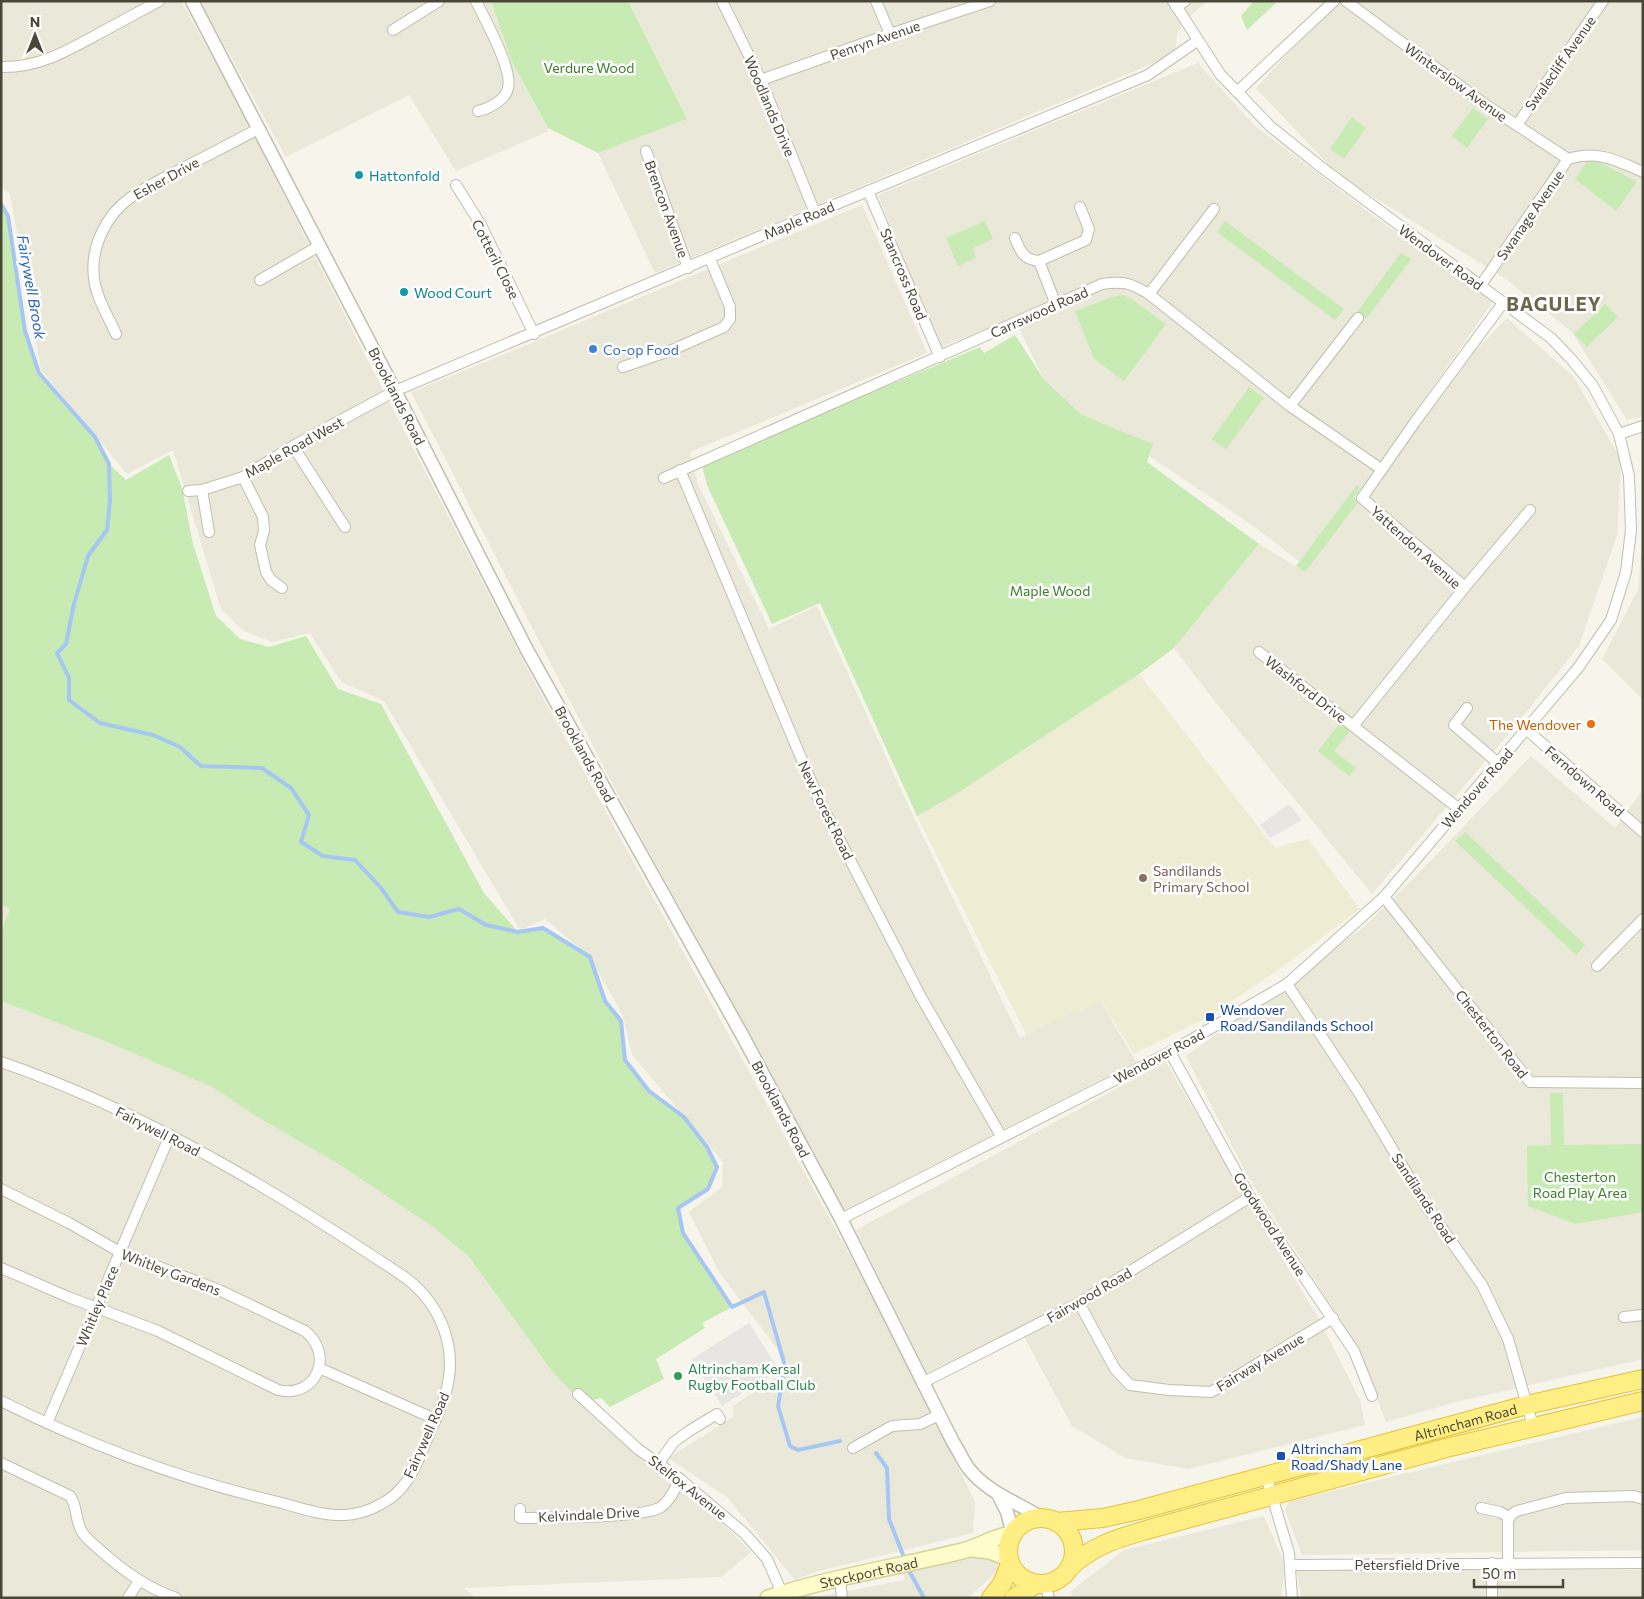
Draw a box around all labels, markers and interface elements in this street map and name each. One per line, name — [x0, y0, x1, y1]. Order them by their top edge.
north arrow — [10, 10, 60, 60]
street label: Swalecliff Avenue — [1521, 12, 1599, 114]
text: N — [30, 13, 40, 30]
street label: Penryn Avenue — [828, 17, 922, 63]
street label: Winterslow Avenue — [1401, 39, 1511, 125]
street label: Woodlands Drive — [741, 53, 799, 159]
park label: Verdure Wood — [544, 59, 634, 76]
street label: Esher Drive — [130, 153, 202, 203]
street label: Brencon Avenue — [641, 158, 693, 260]
place label: Hattonfold — [369, 167, 440, 184]
street label: Swanage Avenue — [1493, 167, 1567, 263]
marker: Hattonfold — [353, 169, 365, 181]
street label: Maple Road — [761, 197, 837, 243]
street label: Cotteril Close — [469, 216, 523, 302]
street label: Wendover Road — [1395, 221, 1487, 293]
street label: Stancross Road — [877, 226, 931, 322]
water label: Fairywell Brook — [14, 233, 50, 341]
street label: Carrswood Road — [987, 283, 1091, 341]
place label: Wood Court — [414, 284, 492, 301]
marker: Wood Court — [398, 286, 410, 298]
district label: BAGULEY — [1506, 292, 1602, 315]
place label: Co-op Food — [603, 341, 679, 358]
marker: Co-op Food — [587, 343, 599, 355]
street label: Brooklands Road — [365, 344, 429, 448]
street label: Maple Road West — [242, 413, 347, 481]
street label: Yattendon Avenue — [1367, 502, 1465, 592]
park label: Maple Wood — [1010, 582, 1090, 599]
street label: Washford Drive — [1262, 652, 1350, 726]
street label: Brooklands Road — [552, 703, 618, 805]
place label: The Wendover — [1489, 716, 1581, 733]
marker: The Wendover — [1585, 718, 1597, 730]
street label: Ferndown Road — [1542, 742, 1628, 820]
street label: Wendover Road — [1438, 745, 1516, 831]
street label: New Forest Road — [795, 758, 857, 862]
place label: Sandilands Primary School — [1153, 862, 1249, 895]
marker: Sandilands Primary School — [1137, 872, 1149, 884]
street label: Chesterton Road — [1452, 986, 1532, 1082]
place label: Wendover Road/Sandilands School — [1220, 1001, 1374, 1034]
marker: Wendover Road/Sandilands School — [1204, 1011, 1216, 1023]
street label: Wendover Road — [1111, 1025, 1207, 1087]
street label: Brooklands Road — [748, 1058, 814, 1160]
street label: Fairywell Road — [113, 1102, 203, 1160]
street label: Sandilands Road — [1389, 1150, 1459, 1246]
park label: Chesterton Road Play Area — [1533, 1168, 1627, 1201]
street label: Goodwood Avenue — [1230, 1169, 1310, 1279]
street label: Whitley Gardens — [119, 1245, 223, 1299]
street label: Whitley Place — [72, 1263, 122, 1349]
street label: Fairwood Road — [1043, 1264, 1135, 1326]
street label: Fairway Avenue — [1213, 1329, 1307, 1395]
place label: Altrincham Kersal Rugby Football Club — [688, 1360, 815, 1393]
marker: Altrincham Kersal Rugby Football Club — [672, 1370, 684, 1382]
street label: Fairywell Road — [399, 1389, 453, 1481]
street label: Altrincham Road — [1412, 1400, 1519, 1444]
place label: Altrincham Road/Shady Lane — [1291, 1440, 1402, 1473]
marker: Altrincham Road/Shady Lane — [1275, 1450, 1287, 1462]
street label: Stelfox Avenue — [645, 1451, 731, 1523]
street label: Kelvindale Drive — [538, 1503, 640, 1525]
street label: Stockport Road — [818, 1553, 919, 1591]
street label: Petersfield Drive — [1354, 1556, 1460, 1573]
scale bar — [1474, 1556, 1563, 1588]
text: 50 m — [1482, 1564, 1516, 1582]

